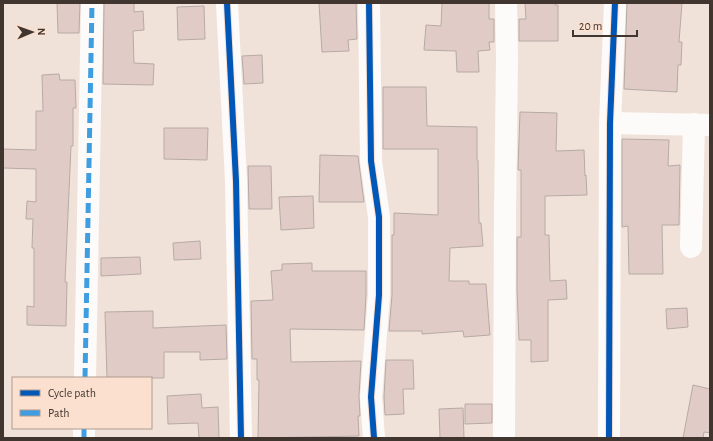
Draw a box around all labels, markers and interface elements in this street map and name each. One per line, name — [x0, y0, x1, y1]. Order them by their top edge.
north arrow — [12, 12, 52, 52]
scale bar — [573, 12, 637, 38]
text: 20 m — [579, 20, 602, 32]
text: N — [36, 28, 47, 36]
legend — [12, 377, 152, 429]
text: Cycle path — [48, 387, 96, 400]
text: Path — [48, 407, 70, 419]

